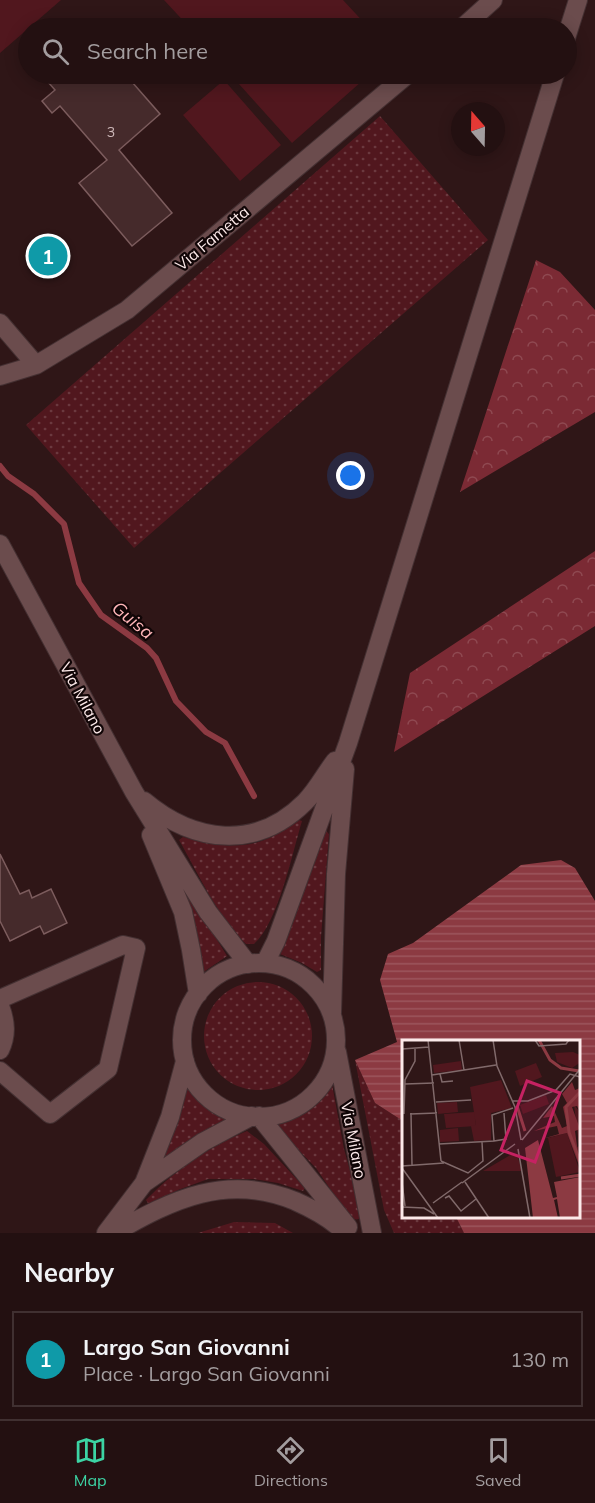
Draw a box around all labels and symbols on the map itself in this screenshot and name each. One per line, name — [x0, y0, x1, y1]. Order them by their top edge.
north arrow — [451, 102, 505, 156]
house number: 3 — [107, 123, 115, 141]
street label: Via Fametta — [171, 201, 253, 275]
pin: 1 — [28, 234, 68, 278]
your location — [336, 461, 365, 490]
water label: Guisa — [107, 596, 159, 644]
street label: Via Milano — [56, 659, 110, 737]
inset map — [402, 1040, 580, 1218]
street label: Via Milano — [337, 1100, 371, 1180]

